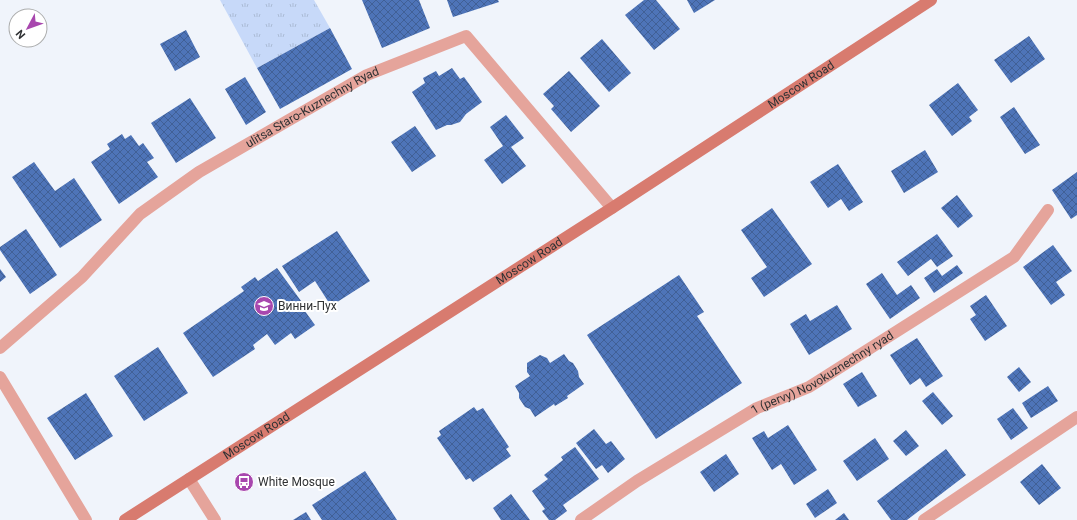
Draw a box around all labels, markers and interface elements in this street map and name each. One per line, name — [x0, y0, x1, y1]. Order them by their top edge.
north arrow — [8, 8, 48, 48]
text: N — [13, 27, 28, 41]
street label: Moscow Road — [765, 58, 837, 111]
street label: ulitsa Staro-Kuznechny Ryad — [243, 64, 381, 151]
street label: Moscow Road — [493, 235, 565, 288]
school or university icon: Винни-Пух — [253, 295, 275, 317]
place label: Винни-Пух — [278, 299, 337, 313]
street label: 1 (pervy) Novokuznechny ryad — [748, 328, 896, 417]
street label: Moscow Road — [220, 409, 292, 462]
bus stop icon: White Mosque — [233, 471, 255, 493]
place label: White Mosque — [258, 475, 335, 489]

